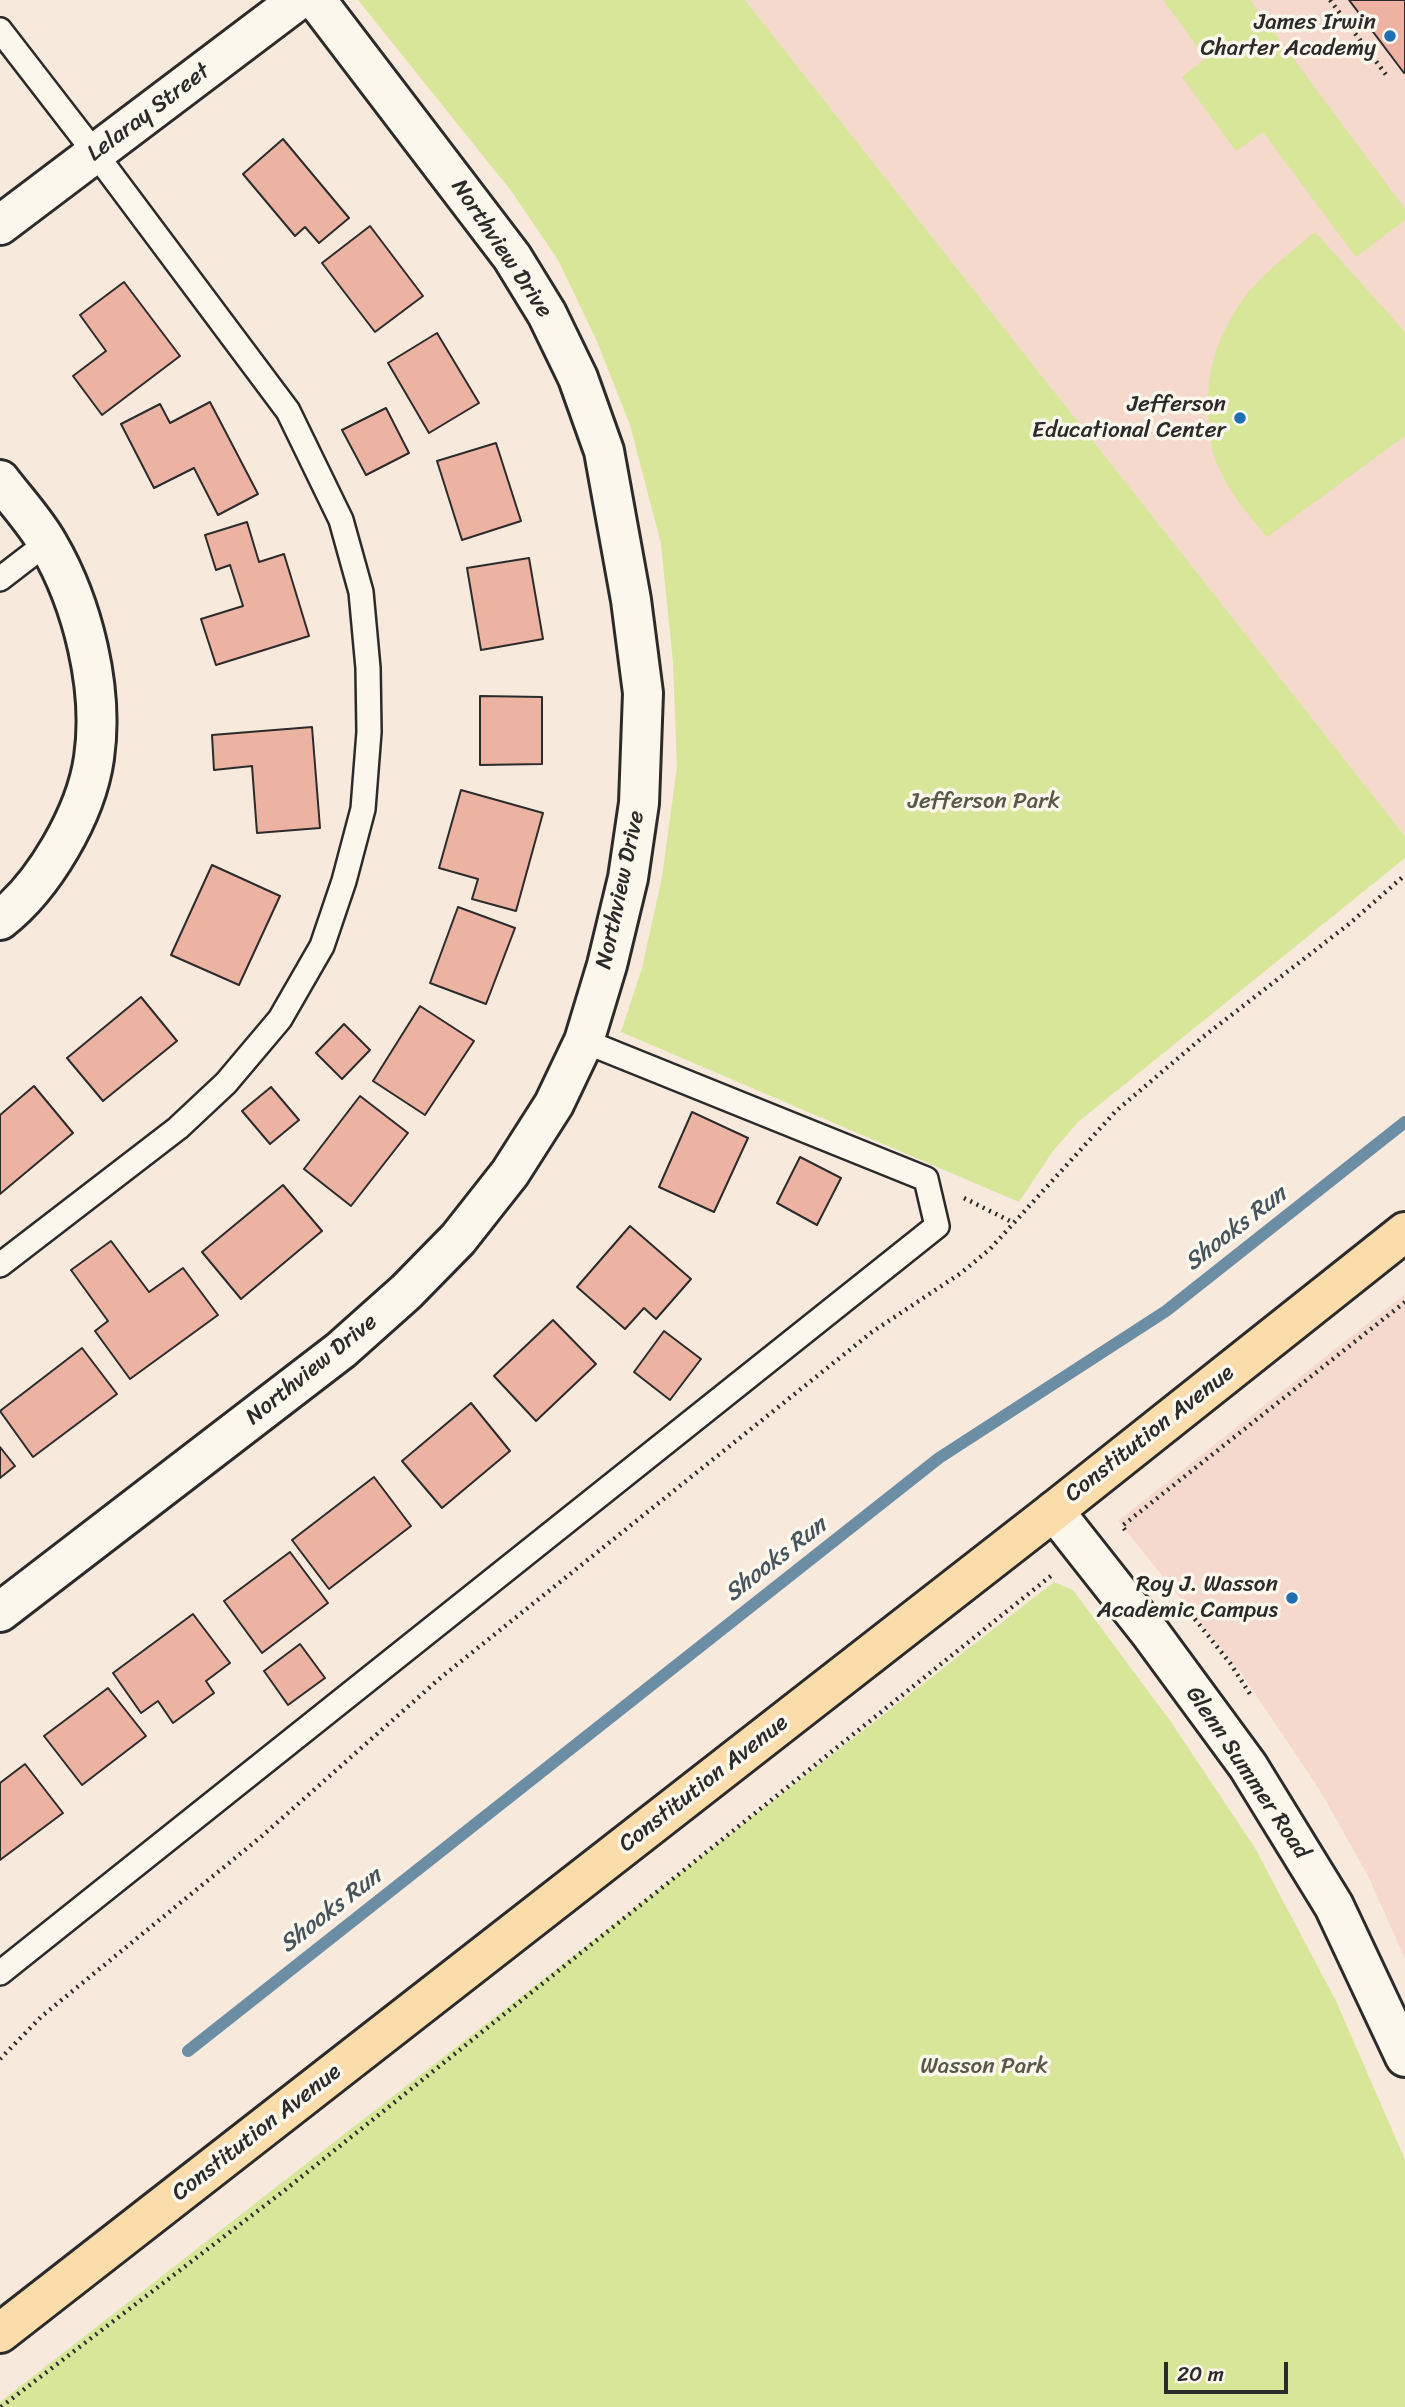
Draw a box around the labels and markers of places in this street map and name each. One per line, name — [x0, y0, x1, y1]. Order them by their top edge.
place label: James Irwin Charter Academy — [1200, 9, 1376, 63]
marker: James Irwin Charter Academy — [1382, 28, 1398, 44]
place label: Jefferson Educational Center — [1032, 391, 1226, 445]
marker: Jefferson Educational Center — [1232, 410, 1248, 426]
place label: Roy J. Wasson Academic Campus — [1097, 1571, 1278, 1625]
marker: Roy J. Wasson Academic Campus — [1284, 1590, 1300, 1606]

